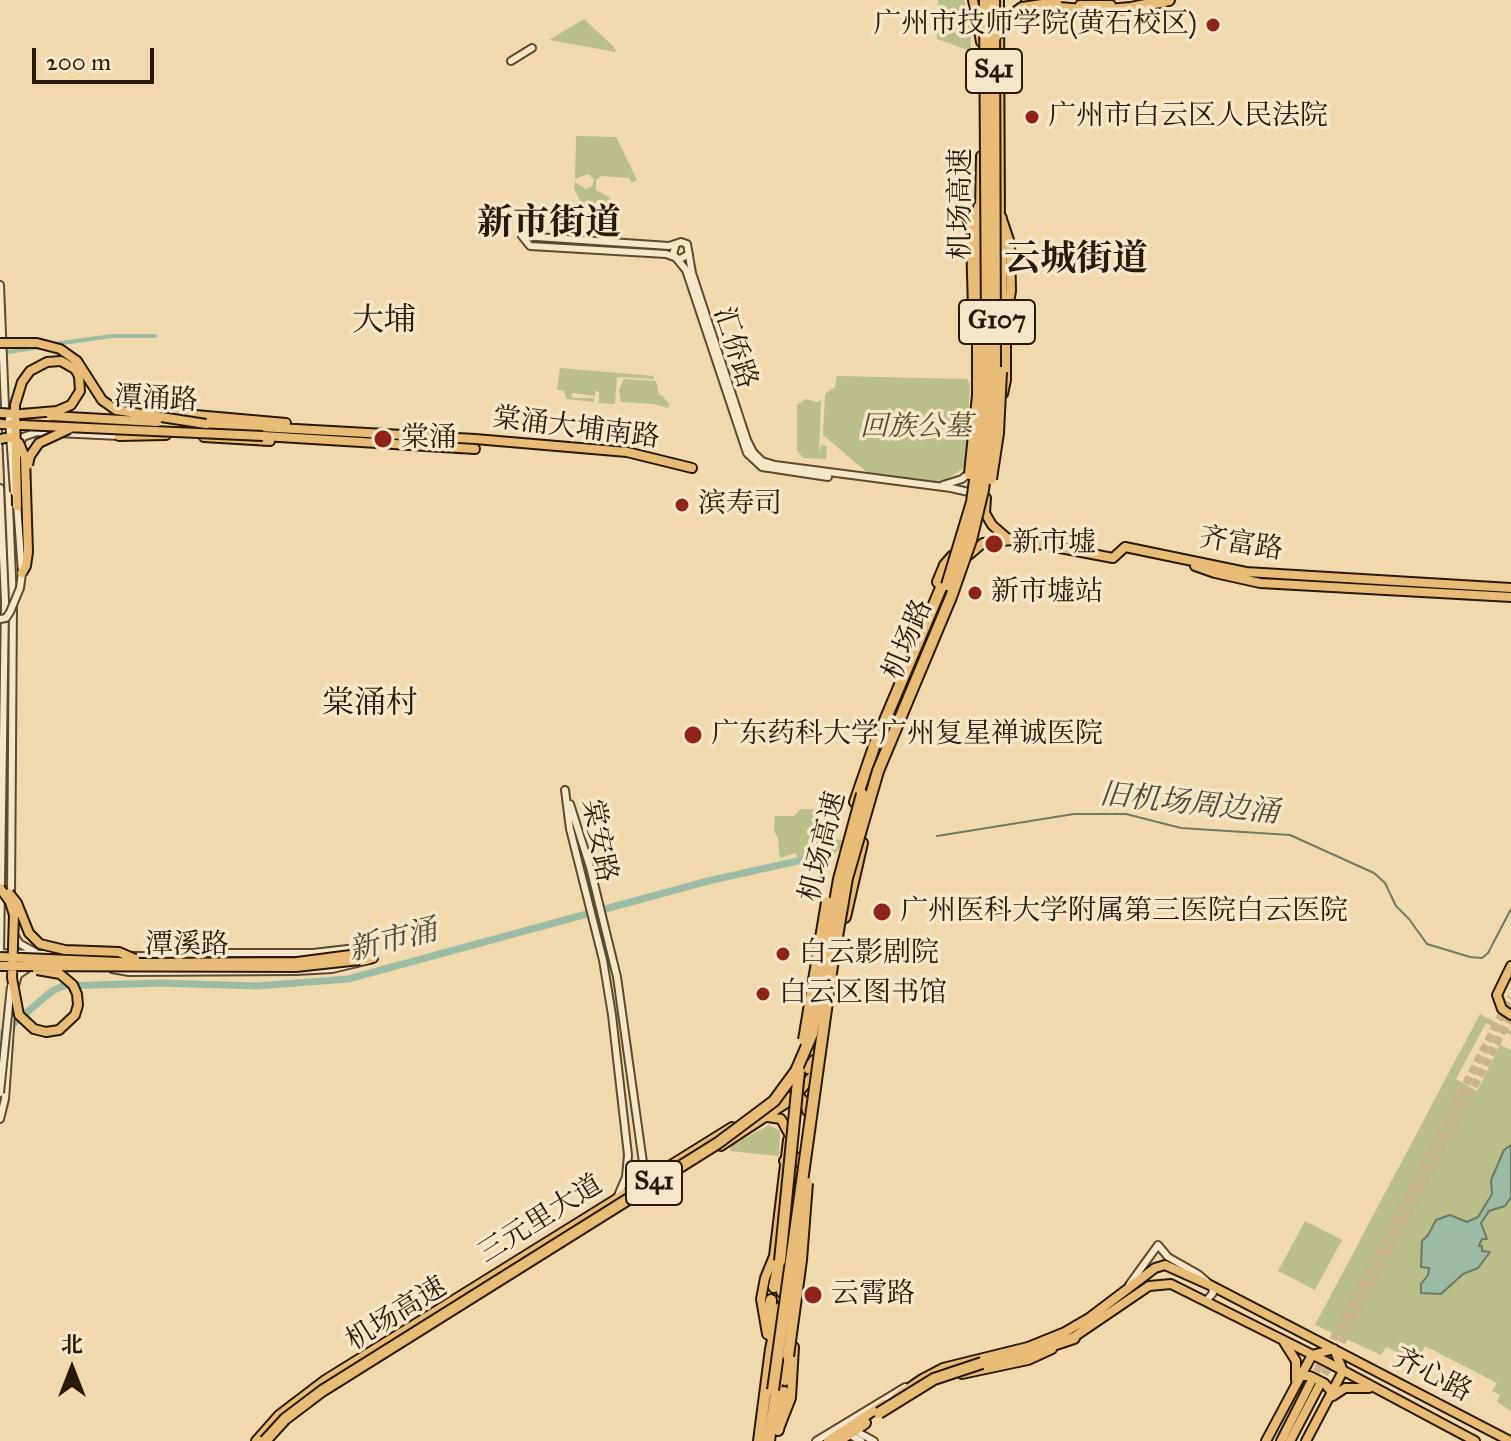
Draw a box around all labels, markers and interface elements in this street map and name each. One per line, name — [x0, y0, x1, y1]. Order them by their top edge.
place label: 广州市技师学院(黄石校区) — [873, 8, 1197, 42]
marker: 广州市技师学院(黄石校区) — [1204, 16, 1222, 34]
scale bar — [36, 32, 158, 82]
text: 200 m — [46, 47, 111, 77]
road number: S41 — [966, 49, 1022, 93]
place label: 广州市白云区人民法院 — [1048, 100, 1328, 134]
marker: 广州市白云区人民法院 — [1023, 108, 1041, 126]
street label: 机场高速 — [945, 148, 979, 260]
district label: 新市街道 — [477, 203, 621, 247]
district label: 云城街道 — [1004, 239, 1148, 283]
road number: G107 — [959, 300, 1035, 344]
district label: 大埔 — [352, 303, 416, 341]
street label: 汇侨路 — [705, 303, 763, 393]
street label: 潭涌路 — [113, 381, 199, 419]
street label: 棠涌大埔南路 — [491, 402, 661, 456]
park label: 回族公墓 — [860, 411, 972, 445]
place label: 棠涌 — [401, 422, 457, 456]
marker: 棠涌 — [372, 428, 394, 450]
place label: 滨寿司 — [698, 488, 782, 522]
marker: 滨寿司 — [673, 496, 691, 514]
street label: 齐富路 — [1197, 522, 1285, 568]
place label: 新市墟 — [1012, 527, 1096, 561]
marker: 新市墟 — [983, 533, 1005, 555]
place label: 新市墟站 — [991, 576, 1103, 610]
marker: 新市墟站 — [966, 584, 984, 602]
street label: 机场路 — [877, 595, 941, 685]
district label: 棠涌村 — [322, 686, 418, 724]
place label: 广东药科大学广州复星禅诚医院 — [711, 718, 1103, 752]
marker: 广东药科大学广州复星禅诚医院 — [682, 724, 704, 746]
water label: 旧机场周边涌 — [1098, 778, 1280, 832]
street label: 机场高速 — [794, 789, 854, 905]
street label: 棠安路 — [573, 797, 623, 885]
place label: 广州医科大学附属第三医院白云医院 — [900, 895, 1348, 929]
marker: 广州医科大学附属第三医院白云医院 — [871, 901, 893, 923]
water label: 新市涌 — [345, 914, 441, 970]
street label: 潭溪路 — [145, 929, 229, 963]
place label: 白云影剧院 — [799, 937, 939, 971]
marker: 白云影剧院 — [774, 945, 792, 963]
place label: 白云区图书馆 — [779, 977, 947, 1011]
marker: 白云区图书馆 — [754, 985, 772, 1003]
road number: S41 — [626, 1161, 682, 1205]
street label: 三元里大道 — [473, 1169, 609, 1271]
street label: 机场高速 — [341, 1271, 453, 1359]
place label: 云霄路 — [831, 1278, 915, 1312]
marker: 云霄路 — [802, 1284, 824, 1306]
north arrow — [32, 1329, 112, 1409]
text: 北 — [61, 1331, 83, 1358]
street label: 齐心路 — [1387, 1342, 1477, 1410]

